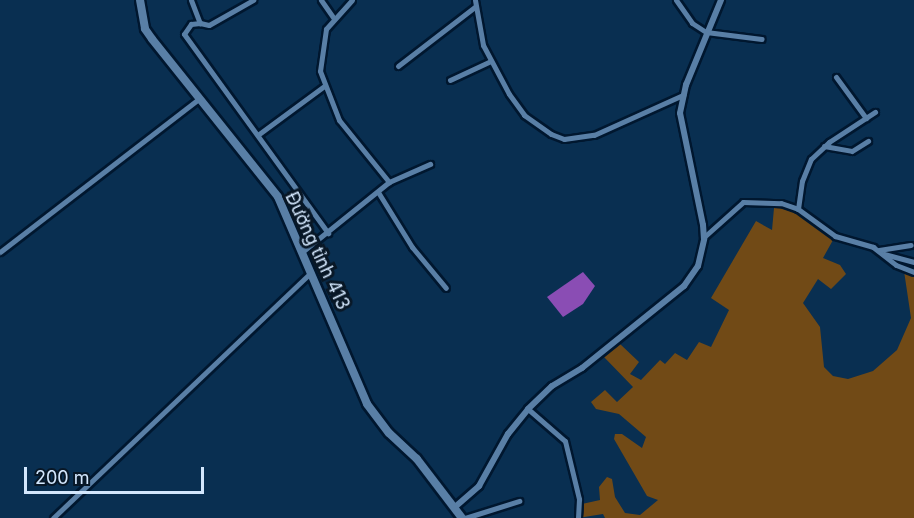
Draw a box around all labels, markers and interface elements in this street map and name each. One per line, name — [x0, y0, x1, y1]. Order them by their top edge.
street label: Đường tỉnh 413 — [280, 189, 354, 313]
scale bar — [27, 455, 207, 493]
text: 200 m — [35, 467, 90, 488]

